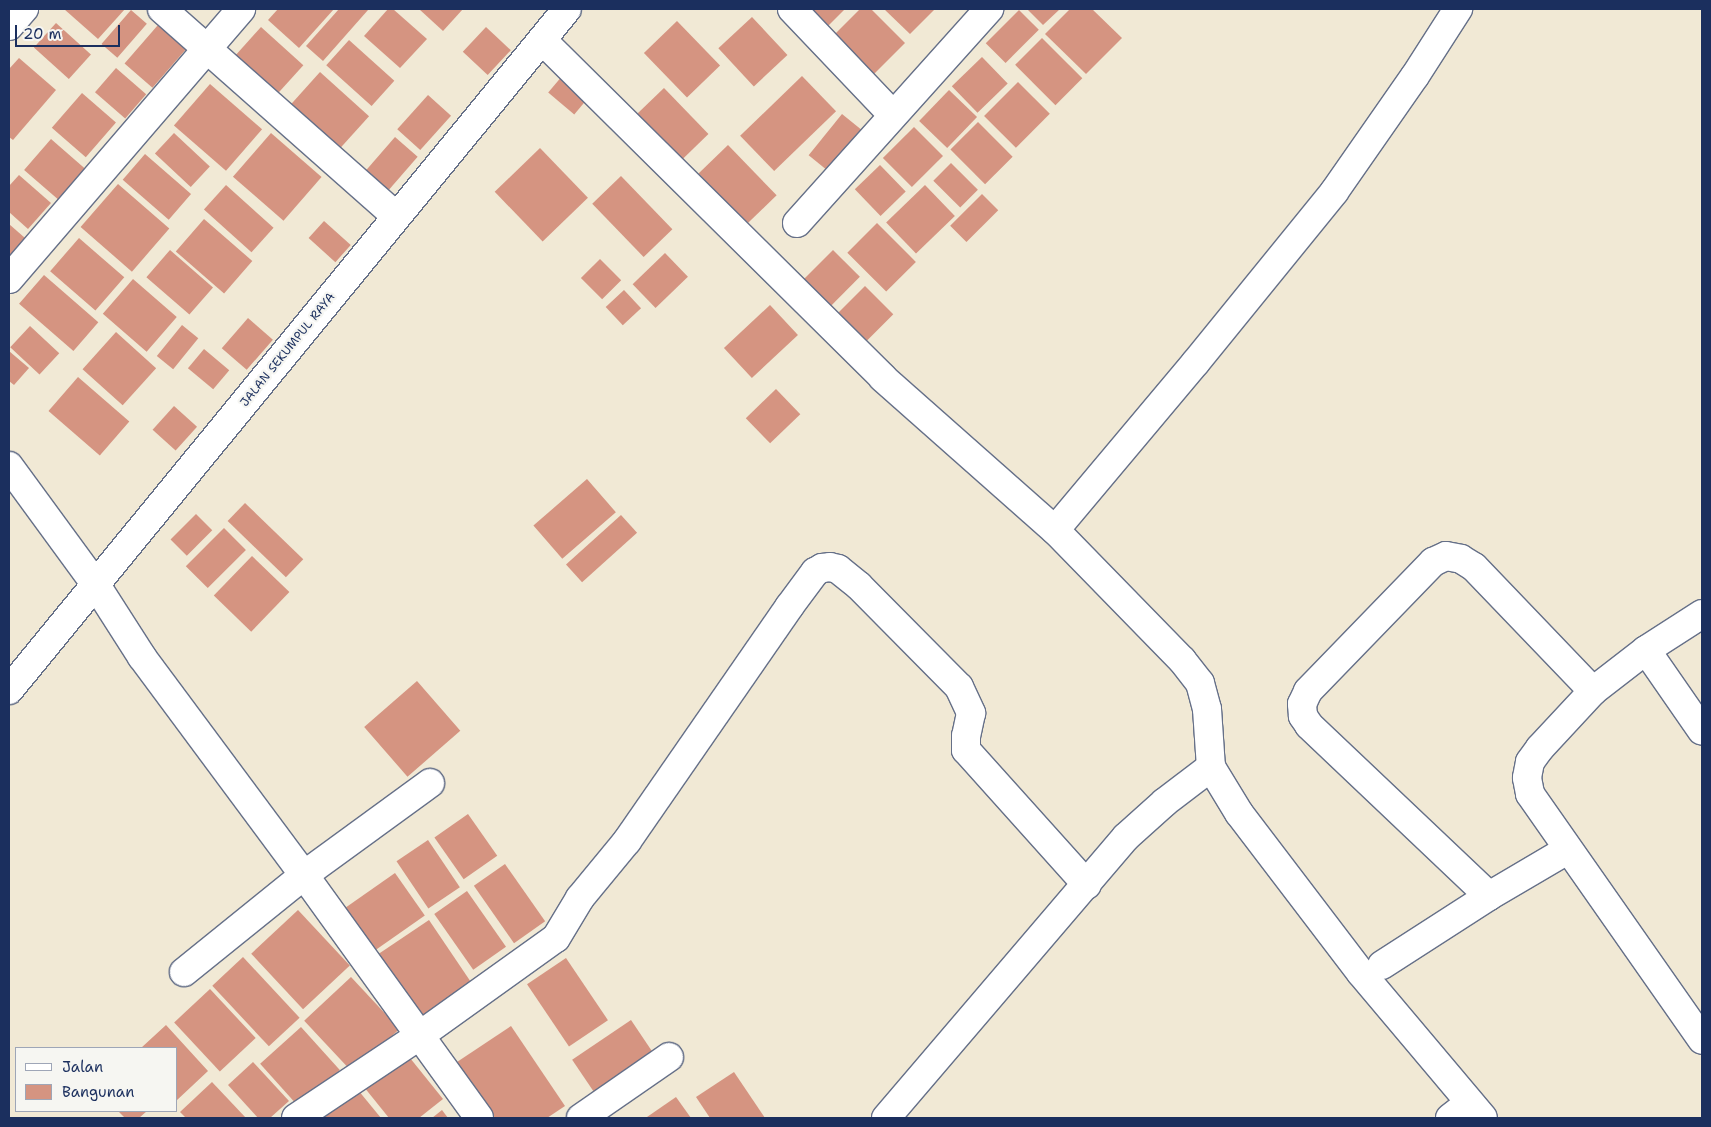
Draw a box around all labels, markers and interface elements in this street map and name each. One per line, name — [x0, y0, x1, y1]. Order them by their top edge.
scale bar — [18, 15, 122, 47]
text: 20 m — [23, 24, 62, 44]
street label: JALAN SEKUMPUL RAYA — [238, 290, 338, 410]
legend — [15, 1047, 178, 1112]
text: Jalan — [62, 1057, 103, 1077]
text: Bangunan — [62, 1082, 134, 1102]

